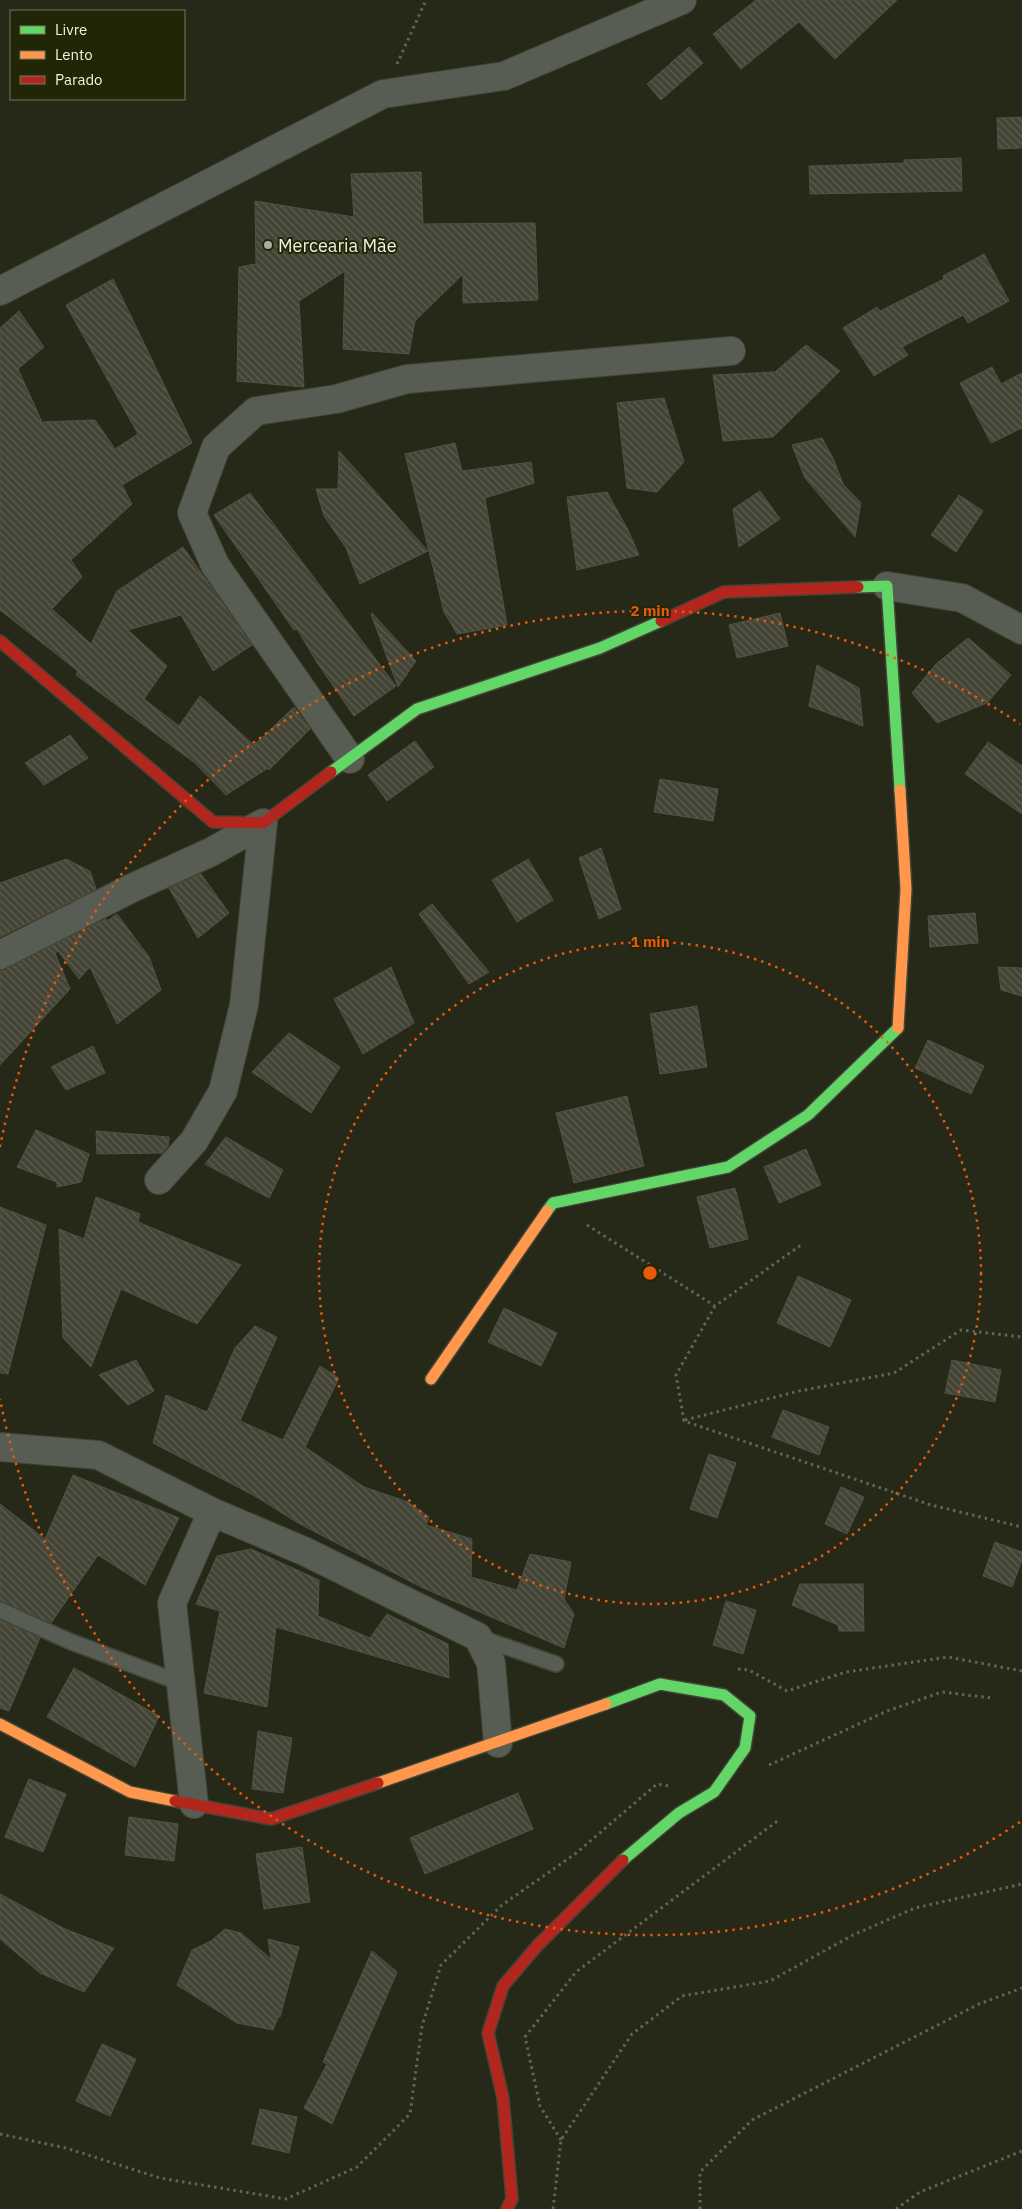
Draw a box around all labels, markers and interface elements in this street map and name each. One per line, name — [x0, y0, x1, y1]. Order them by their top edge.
legend — [10, 10, 185, 100]
text: Livre — [55, 20, 87, 39]
text: Lento — [55, 45, 93, 64]
text: Parado — [55, 70, 103, 89]
place label: Mercearia Mãe — [278, 234, 397, 257]
marker: Mercearia Mãe — [262, 239, 274, 251]
text: 2 min — [630, 601, 670, 620]
text: 1 min — [630, 932, 670, 951]
centre of rings — [641, 1264, 659, 1282]

